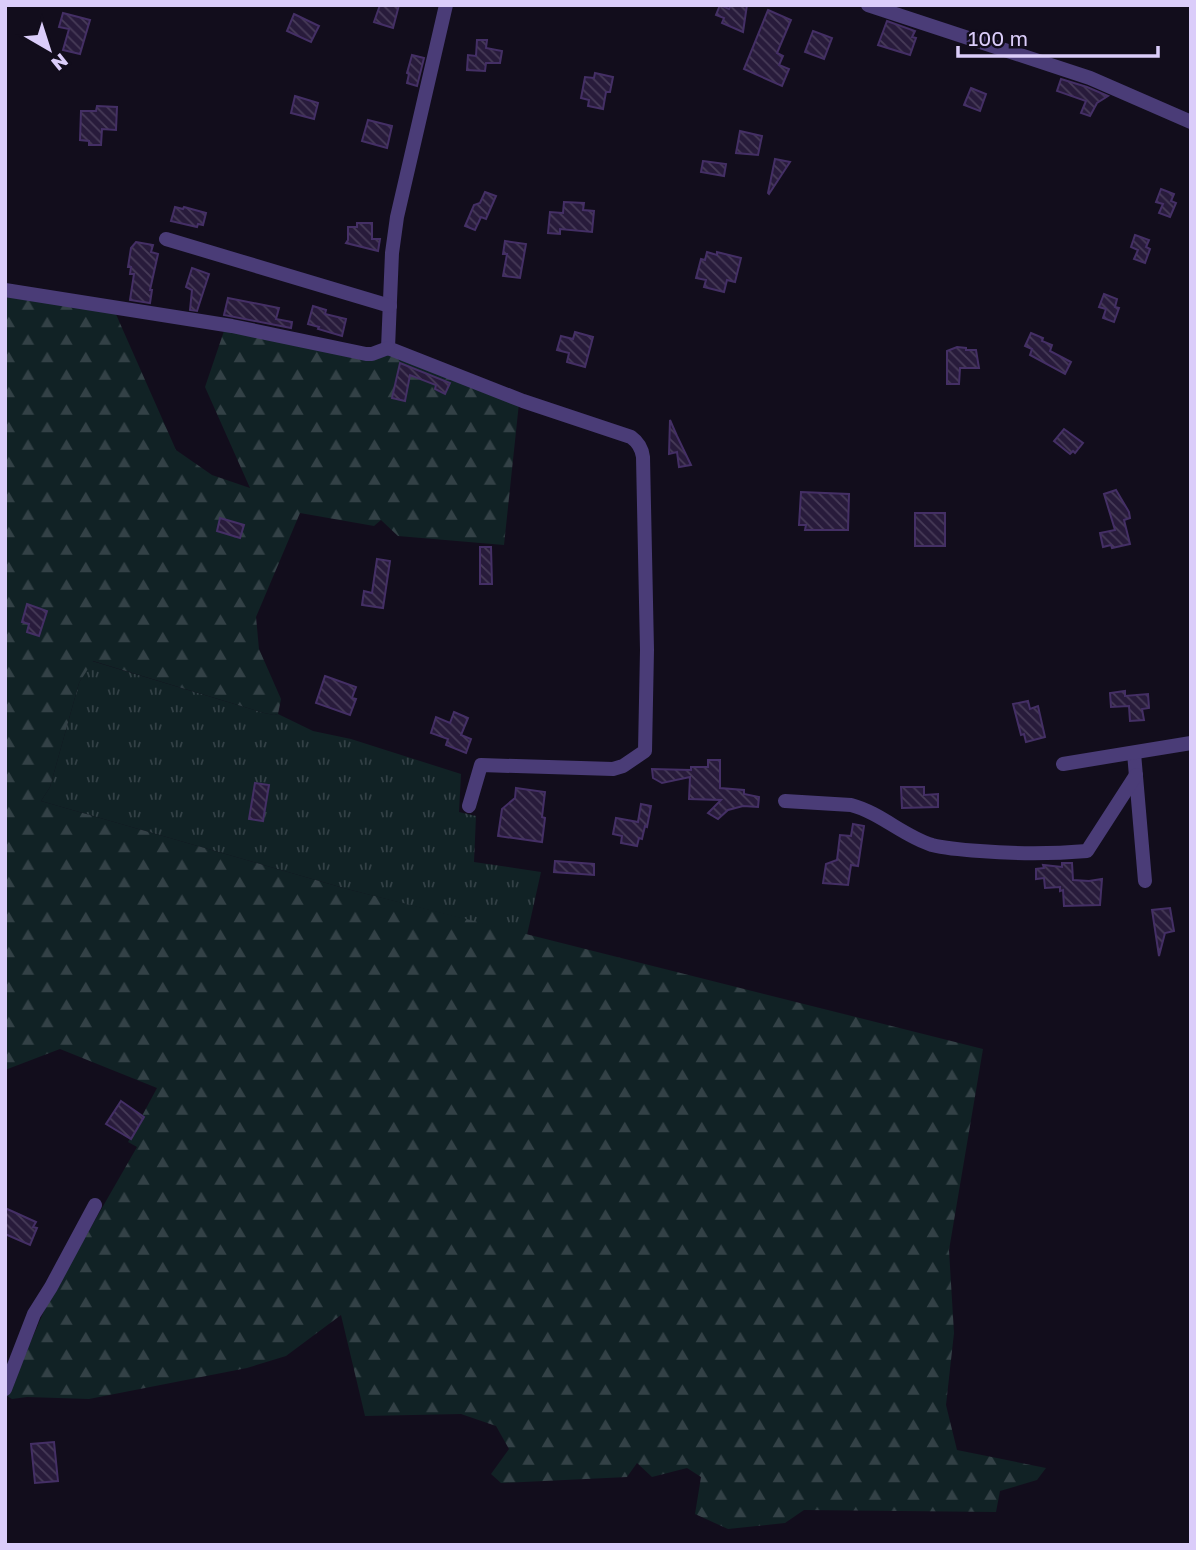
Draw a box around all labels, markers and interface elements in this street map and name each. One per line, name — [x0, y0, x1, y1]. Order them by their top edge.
north arrow — [14, 14, 84, 84]
scale bar — [958, 14, 1158, 58]
text: 100 m — [968, 25, 1028, 51]
text: N — [47, 49, 73, 76]

